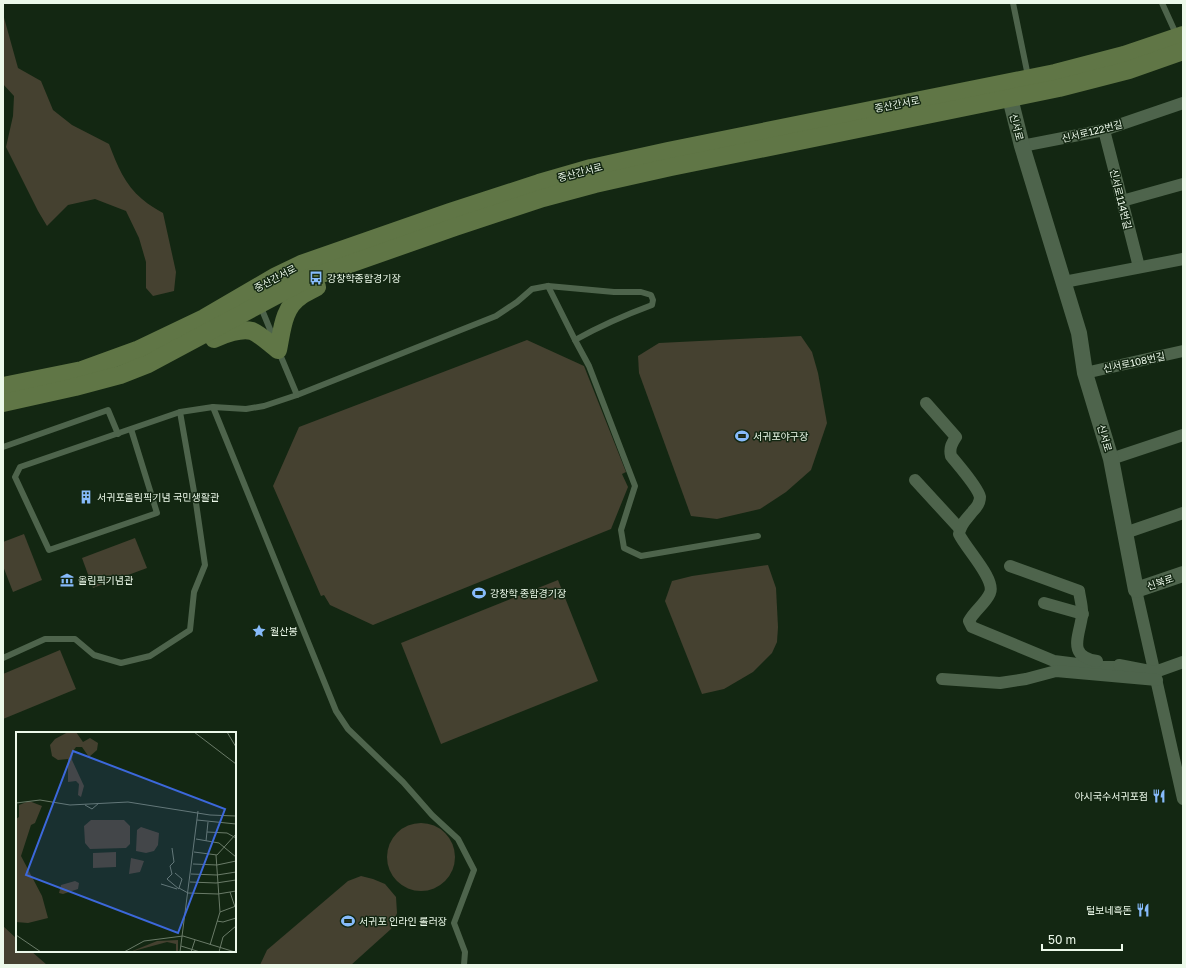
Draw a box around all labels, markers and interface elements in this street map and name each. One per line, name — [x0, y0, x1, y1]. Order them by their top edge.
street label: 중산간서로 — [873, 94, 921, 114]
street label: 신서로 — [1008, 112, 1026, 142]
street label: 신서로122번길 — [1060, 118, 1124, 144]
street label: 중산간서로 — [556, 160, 604, 184]
street label: 신서로114번길 — [1108, 168, 1134, 230]
street label: 중산간서로 — [252, 262, 298, 294]
bus stop icon: 강창학종합경기장 — [308, 270, 324, 286]
place label: 강창학종합경기장 — [327, 272, 401, 284]
street label: 신서로108번길 — [1102, 350, 1166, 374]
street label: 신서로 — [1095, 423, 1115, 453]
sports icon: 서귀포야구장 — [734, 428, 750, 444]
place label: 서귀포야구장 — [753, 430, 808, 442]
building icon: 서귀포올림픽기념 국민생활관 — [78, 489, 94, 505]
place label: 서귀포올림픽기념 국민생활관 — [97, 491, 220, 503]
museum icon: 올림픽기념관 — [59, 572, 75, 588]
street label: 신북로 — [1145, 572, 1175, 592]
place label: 올림픽기념관 — [78, 574, 134, 586]
sports icon: 강창학 종합경기장 — [471, 585, 487, 601]
place label: 강창학 종합경기장 — [490, 587, 566, 599]
place icon: 월산봉 — [251, 623, 267, 639]
place label: 월산봉 — [270, 625, 298, 637]
inset map — [16, 732, 236, 952]
restaurant icon: 아시국수서귀포점 — [1151, 788, 1167, 804]
place label: 아시국수서귀포점 — [1074, 790, 1148, 802]
restaurant icon: 털보네흑돈 — [1135, 902, 1151, 918]
place label: 털보네흑돈 — [1086, 904, 1132, 916]
sports icon: 서귀포 인라인 롤러장 — [340, 913, 356, 929]
place label: 서귀포 인라인 롤러장 — [359, 915, 447, 927]
scale bar — [1042, 926, 1122, 952]
text: 50 m — [1048, 932, 1076, 947]

